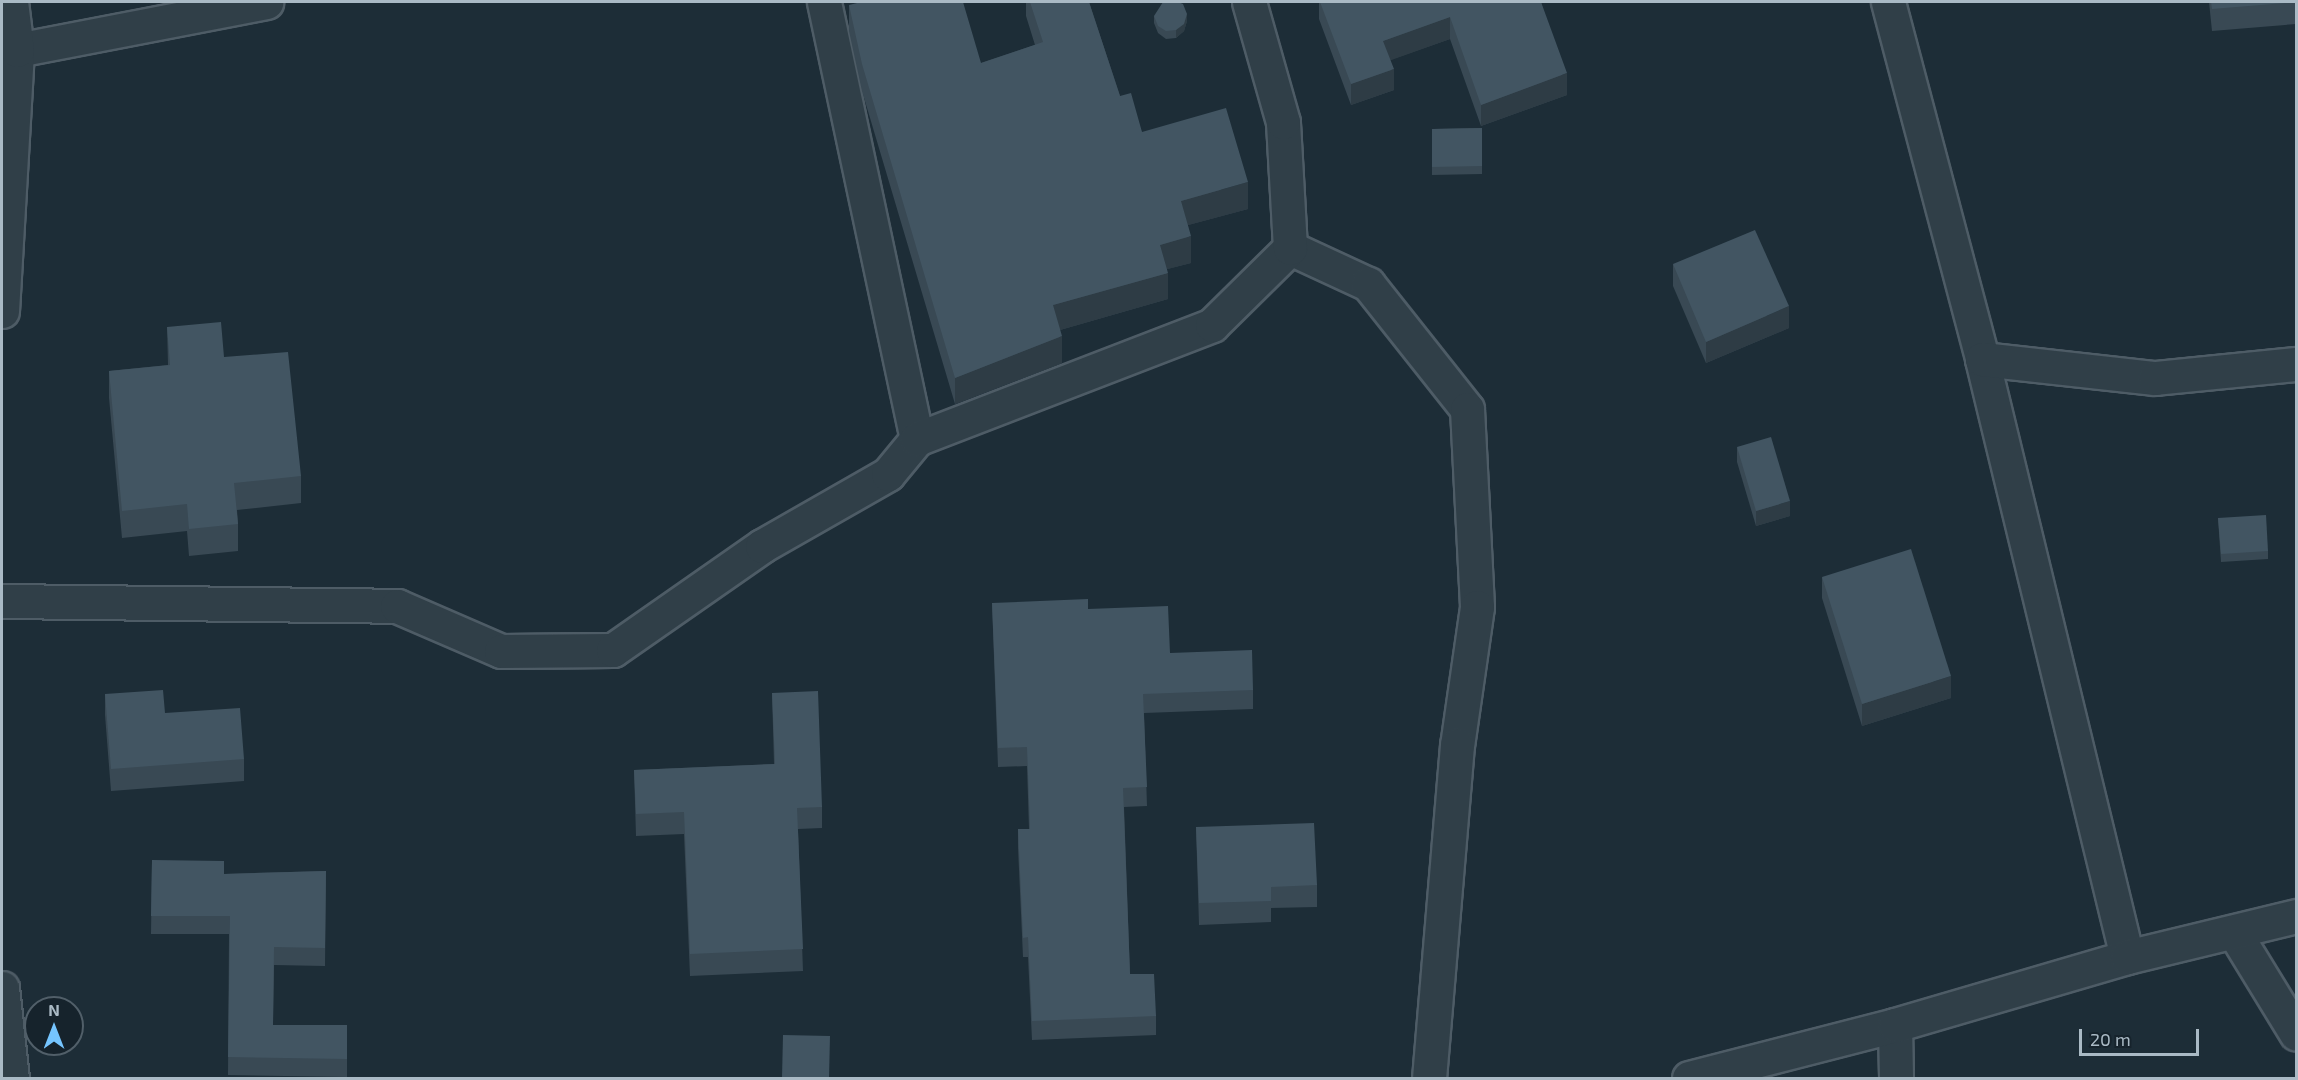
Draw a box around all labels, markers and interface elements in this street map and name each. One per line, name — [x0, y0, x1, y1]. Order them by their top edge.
north arrow — [24, 996, 84, 1056]
text: N — [48, 1000, 60, 1019]
scale bar — [2082, 1017, 2202, 1055]
text: 20 m — [2090, 1028, 2131, 1050]

